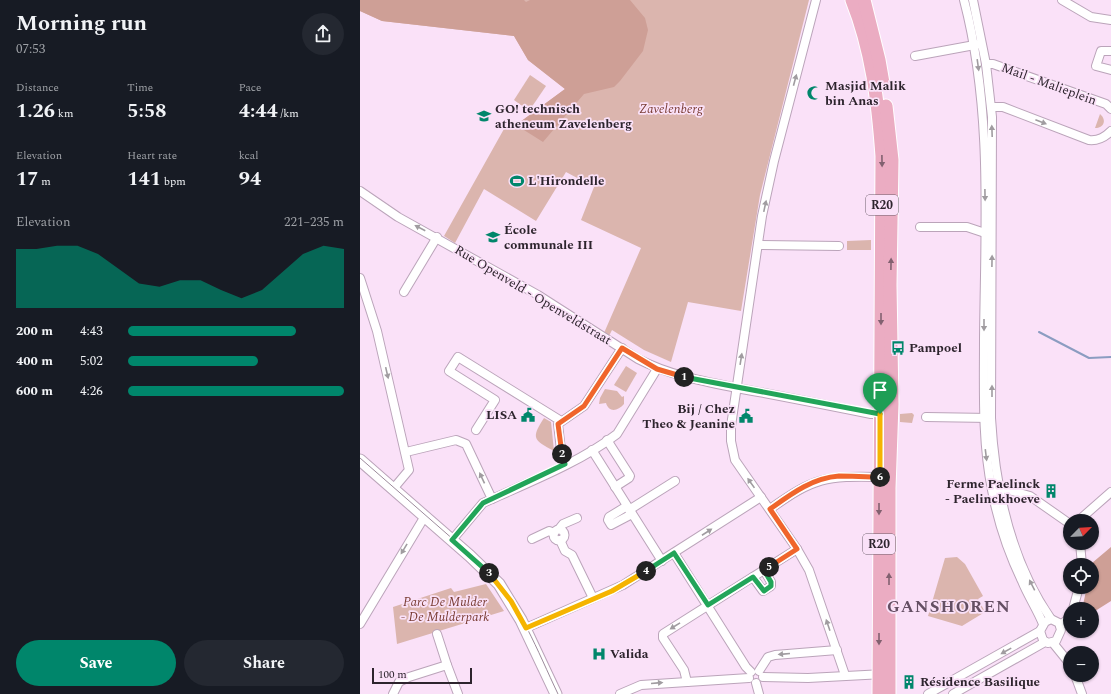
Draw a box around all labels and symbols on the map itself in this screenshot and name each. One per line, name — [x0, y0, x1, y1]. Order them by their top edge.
street label: Mail - Malieplein — [999, 57, 1100, 111]
one-way arrow — [975, 59, 981, 72]
one-way arrow — [792, 74, 798, 86]
place label: Masjid Malik bin Anas — [825, 76, 906, 111]
mosque icon: Masjid Malik bin Anas — [806, 85, 822, 101]
place label: GO! technisch atheneum Zavelenberg — [495, 99, 632, 134]
park label: Zavelenberg — [639, 99, 704, 119]
school or university icon: GO! technisch atheneum Zavelenberg — [476, 108, 492, 124]
one-way arrow — [1036, 119, 1048, 125]
one-way arrow — [989, 125, 996, 137]
one-way arrow — [879, 155, 885, 168]
place label: L'Hirondelle — [528, 171, 605, 191]
sports icon: L'Hirondelle — [509, 173, 525, 189]
one-way arrow — [981, 189, 988, 201]
road number: R20 — [866, 195, 898, 215]
one-way arrow — [762, 200, 768, 212]
place label: École communale III — [504, 220, 593, 255]
one-way arrow — [414, 225, 426, 232]
school or university icon: École communale III — [485, 229, 501, 245]
street label: Rue Openveld - Openveldstraat — [451, 240, 616, 350]
one-way arrow — [989, 254, 995, 267]
one-way arrow — [888, 257, 894, 270]
one-way arrow — [878, 313, 884, 326]
one-way arrow — [981, 319, 987, 332]
place label: Pampoel — [909, 338, 962, 358]
bus stop icon: Pampoel — [890, 340, 906, 356]
one-way arrow — [738, 353, 744, 365]
one-way arrow — [385, 366, 391, 379]
pin: 1 — [674, 367, 694, 387]
pin — [863, 373, 897, 414]
one-way arrow — [989, 384, 995, 397]
place label: Bij / Chez Theo & Jeanine — [642, 399, 735, 434]
place label: LISA — [486, 405, 517, 425]
public building icon: LISA — [520, 407, 536, 423]
public building icon: Bij / Chez Theo & Jeanine — [738, 408, 754, 424]
pin: 2 — [552, 444, 572, 464]
one-way arrow — [983, 449, 990, 461]
pin: 6 — [870, 467, 890, 487]
one-way arrow — [479, 472, 485, 484]
place label: Ferme Paelinck - Paelinckhoeve — [945, 474, 1040, 509]
one-way arrow — [747, 477, 755, 488]
building icon: Ferme Paelinck - Paelinckhoeve — [1043, 483, 1059, 499]
one-way arrow — [876, 503, 882, 516]
north arrow — [1063, 514, 1099, 550]
one-way arrow — [702, 528, 712, 536]
road number: R20 — [863, 534, 895, 554]
one-way arrow — [401, 543, 408, 555]
pin: 5 — [759, 557, 779, 577]
pin: 4 — [636, 561, 656, 581]
pin: 3 — [479, 563, 499, 583]
one-way arrow — [886, 572, 892, 585]
one-way arrow — [1029, 579, 1035, 591]
park label: Parc De Mulder - De Mulderpark — [401, 592, 489, 627]
district label: GANSHOREN — [887, 594, 1011, 620]
one-way arrow — [825, 618, 831, 630]
one-way arrow — [670, 622, 680, 630]
one-way arrow — [876, 633, 882, 646]
place label: Valida — [610, 644, 649, 664]
hospital icon: Valida — [591, 646, 607, 662]
one-way arrow — [1001, 647, 1012, 654]
one-way arrow — [778, 651, 790, 658]
scale bar — [372, 666, 472, 685]
place label: Résidence Basilique — [920, 672, 1040, 692]
building icon: Résidence Basilique — [901, 674, 917, 690]
one-way arrow — [651, 680, 663, 687]

